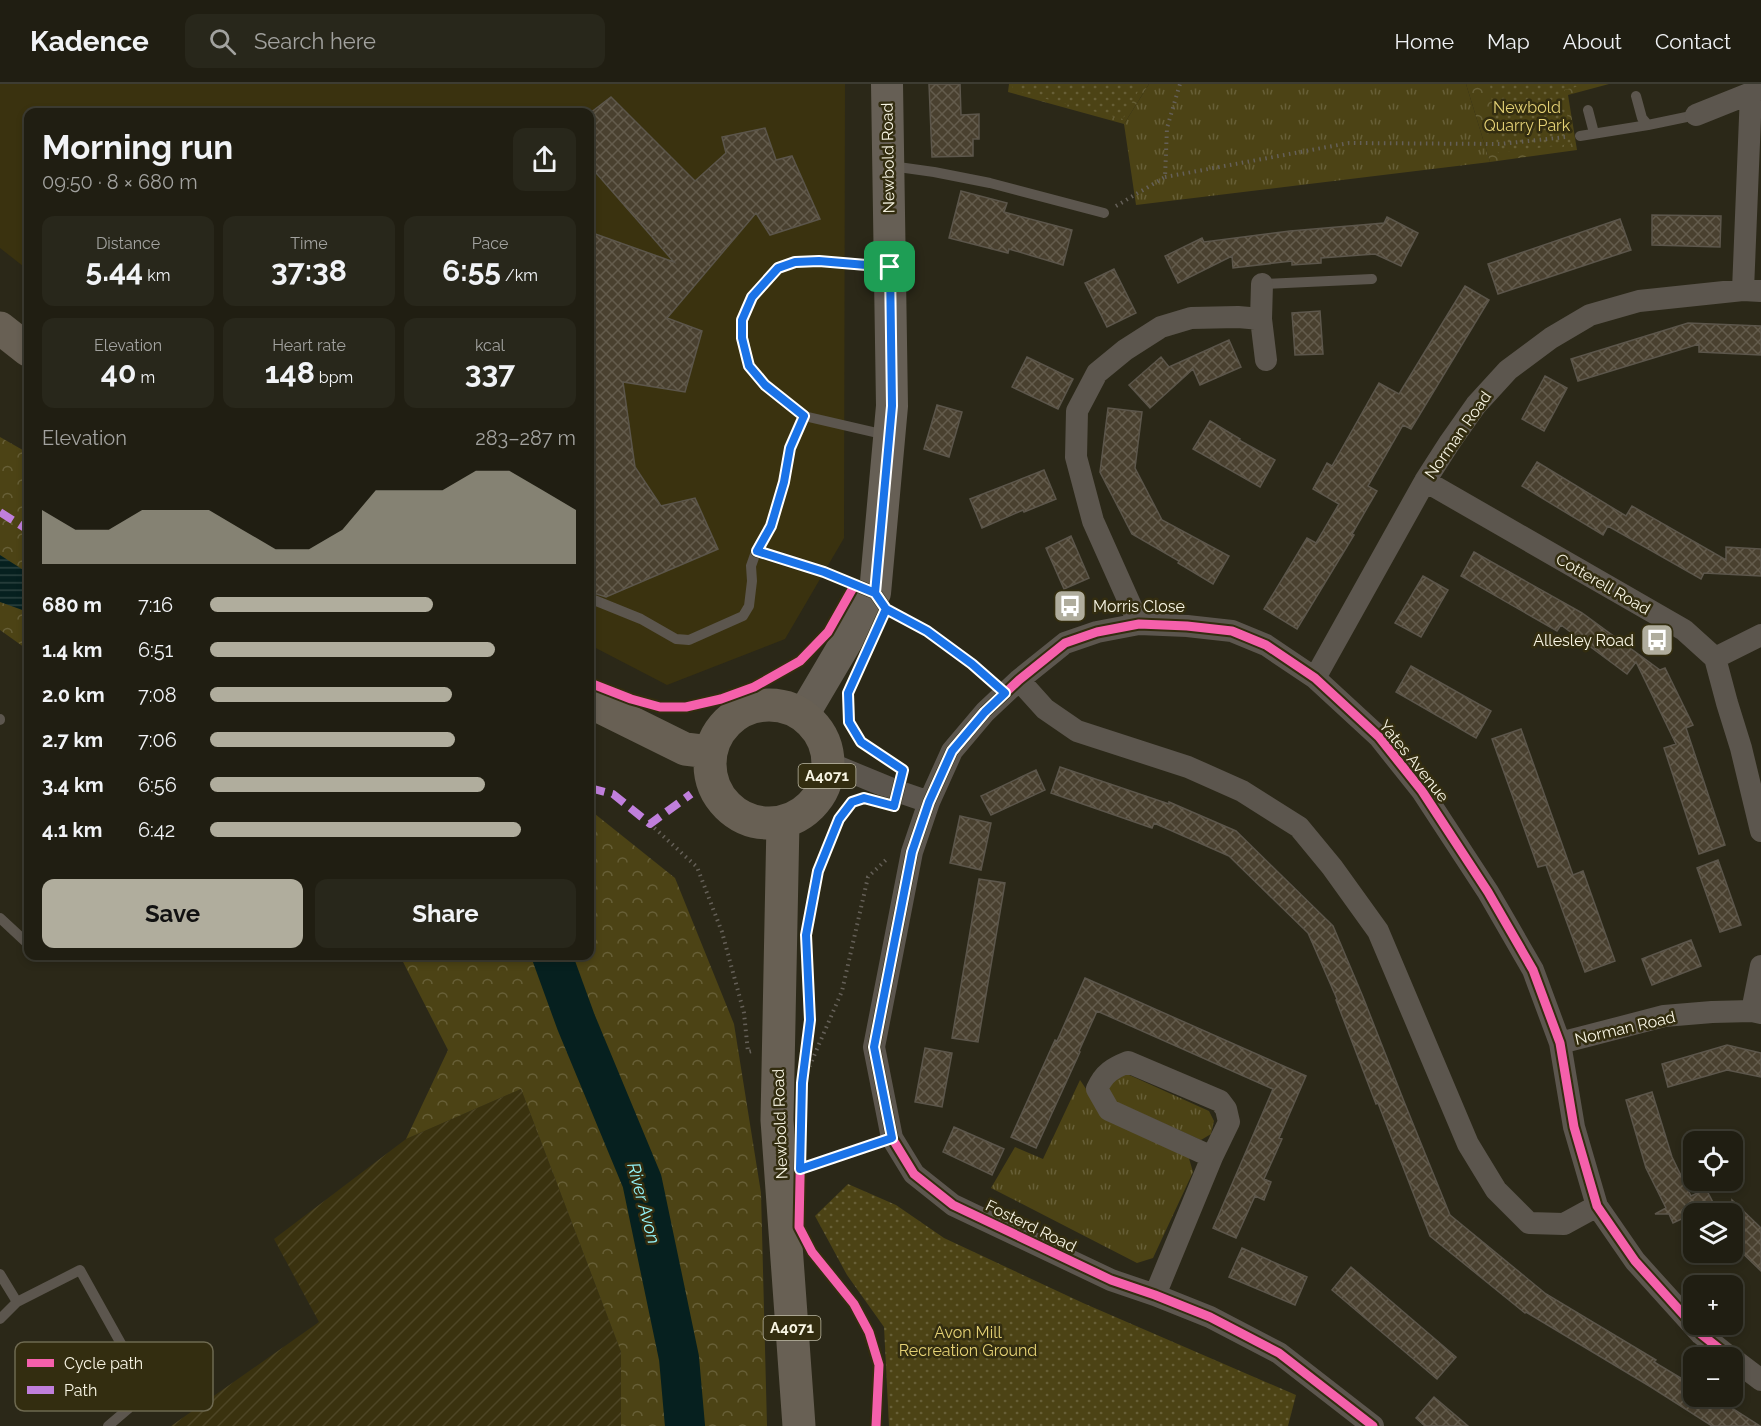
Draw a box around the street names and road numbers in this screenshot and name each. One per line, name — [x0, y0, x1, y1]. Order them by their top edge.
street label: Newbold Road — [878, 103, 898, 213]
street label: Norman Road — [1421, 388, 1495, 482]
street label: Cotterell Road — [1552, 549, 1654, 619]
street label: Yates Avenue — [1375, 716, 1453, 806]
road number: A4071 — [798, 764, 856, 788]
street label: Norman Road — [1573, 1007, 1677, 1049]
street label: Newbold Road — [769, 1068, 791, 1180]
street label: Fosterd Road — [983, 1196, 1079, 1256]
road number: A4071 — [764, 1316, 820, 1340]

